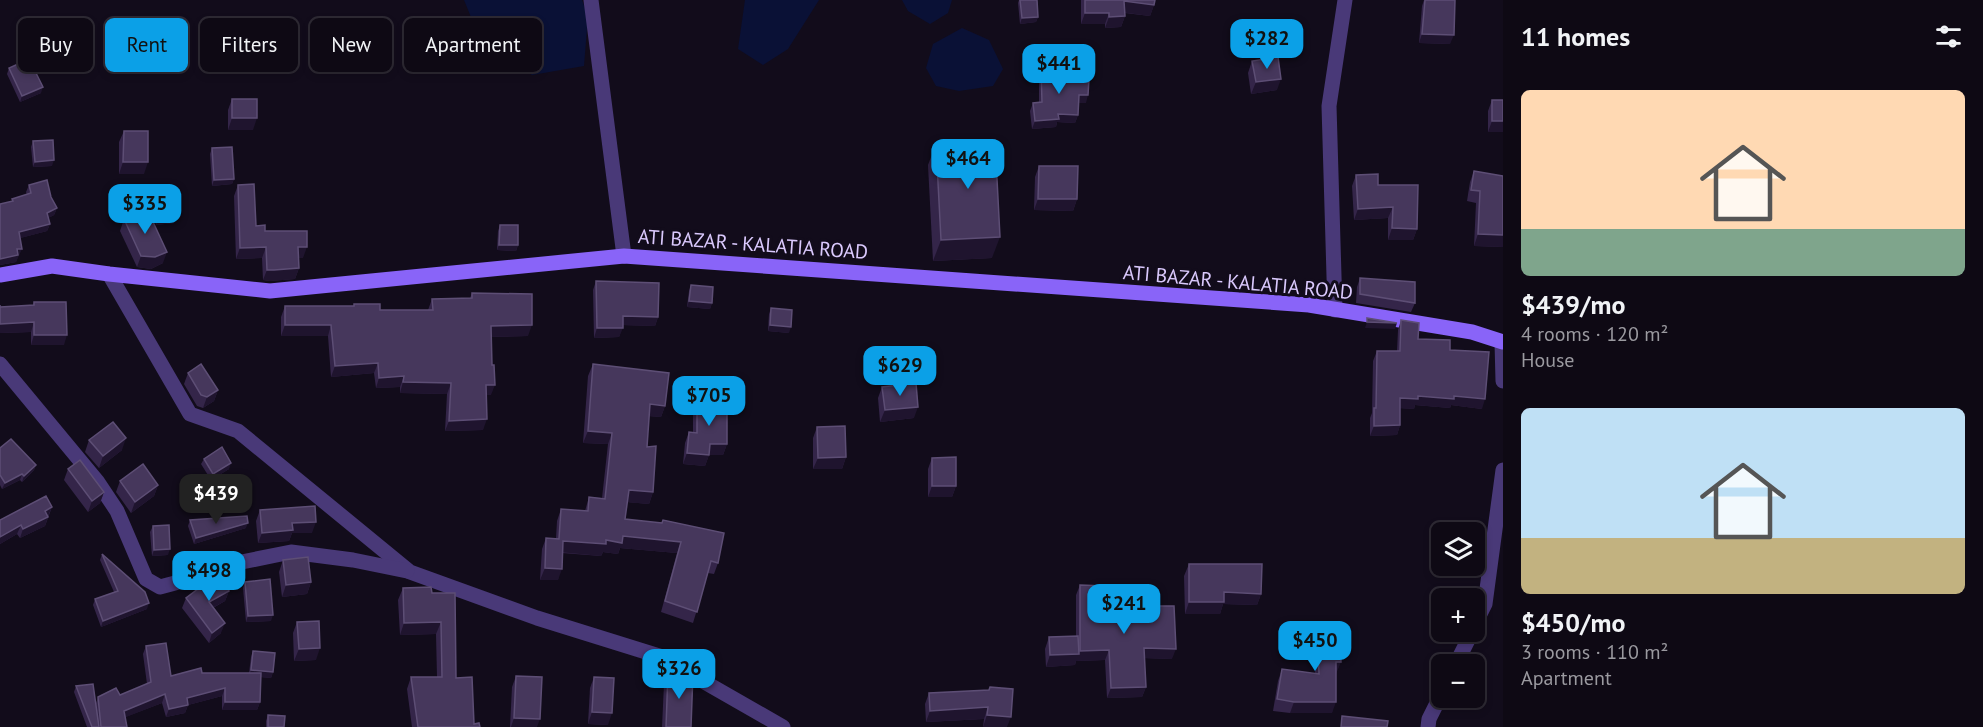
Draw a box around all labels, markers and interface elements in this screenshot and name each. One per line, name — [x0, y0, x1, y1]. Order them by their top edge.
chip: Buy — [18, 18, 93, 72]
chip: Rent — [105, 18, 188, 72]
chip: Filters — [200, 18, 298, 72]
chip: New — [310, 18, 392, 72]
chip: Apartment — [404, 18, 542, 72]
pin: $282 — [1231, 19, 1303, 70]
text: 11 homes — [1521, 20, 1630, 53]
icon: filters — [1932, 20, 1965, 53]
text: $282 — [1244, 25, 1290, 51]
pin: $441 — [1023, 44, 1095, 95]
text: $441 — [1036, 50, 1082, 76]
icon: home — [1689, 129, 1797, 237]
pin: $464 — [932, 139, 1004, 190]
text: $464 — [945, 145, 991, 171]
pin: $335 — [109, 184, 181, 235]
text: $335 — [122, 190, 168, 216]
street label: ATI BAZAR - KALATIA ROAD — [637, 223, 869, 265]
street label: ATI BAZAR - KALATIA ROAD — [1122, 259, 1354, 305]
text: $439/mo — [1521, 288, 1625, 321]
text: 4 rooms · 120 m² — [1521, 321, 1668, 347]
pin: $629 — [864, 346, 936, 397]
text: House — [1521, 347, 1575, 373]
text: $629 — [877, 352, 923, 378]
pin: $705 — [673, 376, 745, 427]
text: $705 — [686, 382, 732, 408]
icon: home — [1689, 447, 1797, 555]
pin: $439 — [180, 474, 252, 525]
text: $439 — [193, 480, 239, 506]
map controls — [1431, 522, 1485, 708]
button: layers — [1431, 522, 1485, 576]
pin: $498 — [173, 551, 245, 602]
text: $498 — [186, 557, 232, 583]
pin: $241 — [1088, 584, 1160, 635]
button: + — [1431, 588, 1485, 642]
text: $241 — [1101, 590, 1147, 616]
text: $450/mo — [1521, 606, 1625, 639]
pin: $450 — [1279, 621, 1351, 672]
text: $450 — [1292, 627, 1338, 653]
text: 3 rooms · 110 m² — [1521, 639, 1668, 665]
pin: $326 — [643, 649, 715, 700]
button: − — [1431, 654, 1485, 708]
text: $326 — [656, 655, 702, 681]
text: Apartment — [1521, 665, 1612, 691]

